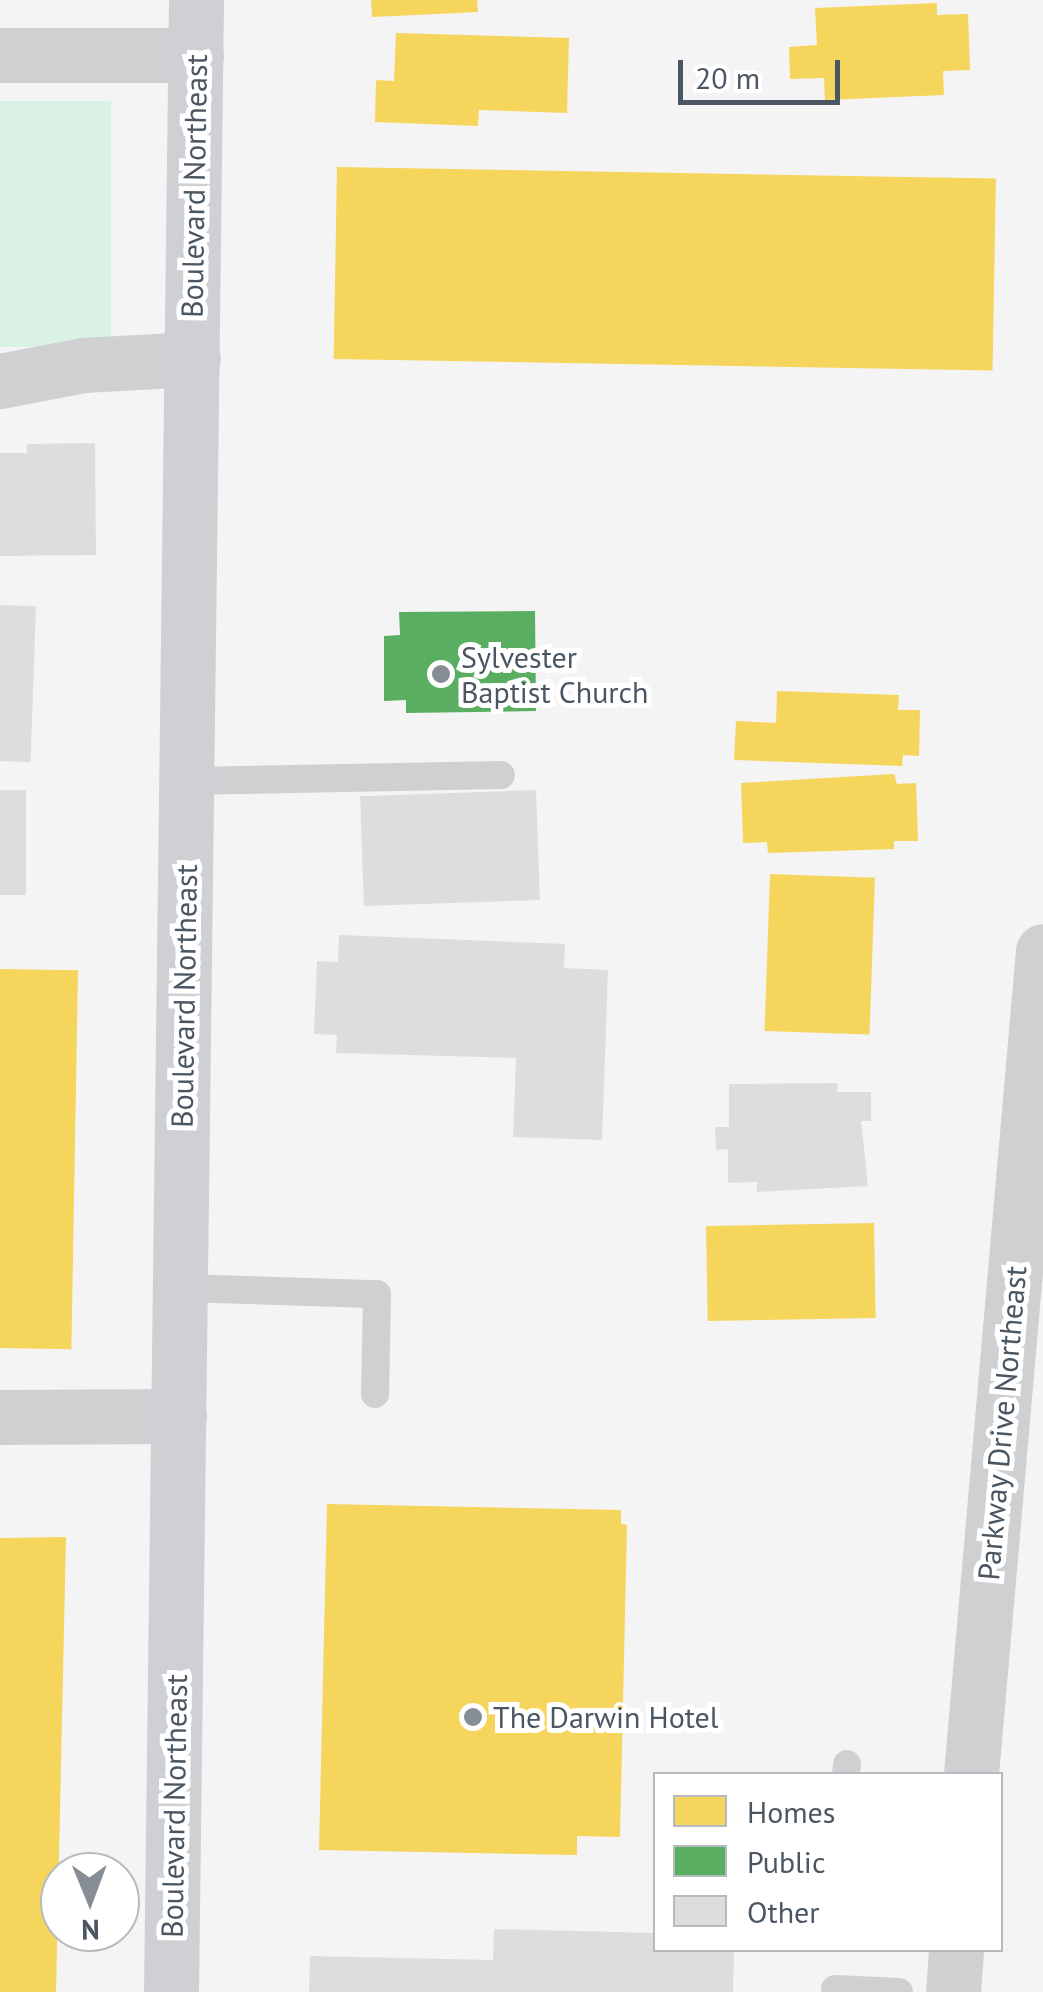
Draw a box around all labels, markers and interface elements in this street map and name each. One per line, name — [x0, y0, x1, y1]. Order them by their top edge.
scale bar — [683, 40, 846, 102]
street label: Boulevard Northeast — [174, 54, 214, 318]
text: 20 m — [695, 58, 760, 97]
place label: Sylvester Baptist Church — [461, 639, 648, 710]
marker: Sylvester Baptist Church — [430, 663, 452, 685]
street label: Boulevard Northeast — [164, 864, 204, 1128]
street label: Parkway Drive Northeast — [970, 1264, 1034, 1582]
street label: Boulevard Northeast — [154, 1674, 194, 1938]
place label: The Darwin Hotel — [493, 1699, 719, 1735]
marker: The Darwin Hotel — [462, 1706, 484, 1728]
legend — [653, 1772, 1003, 1952]
text: Homes — [747, 1792, 835, 1831]
text: Public — [747, 1842, 825, 1881]
north arrow — [40, 1852, 140, 1952]
text: Other — [747, 1892, 820, 1931]
text: N — [81, 1912, 100, 1949]

